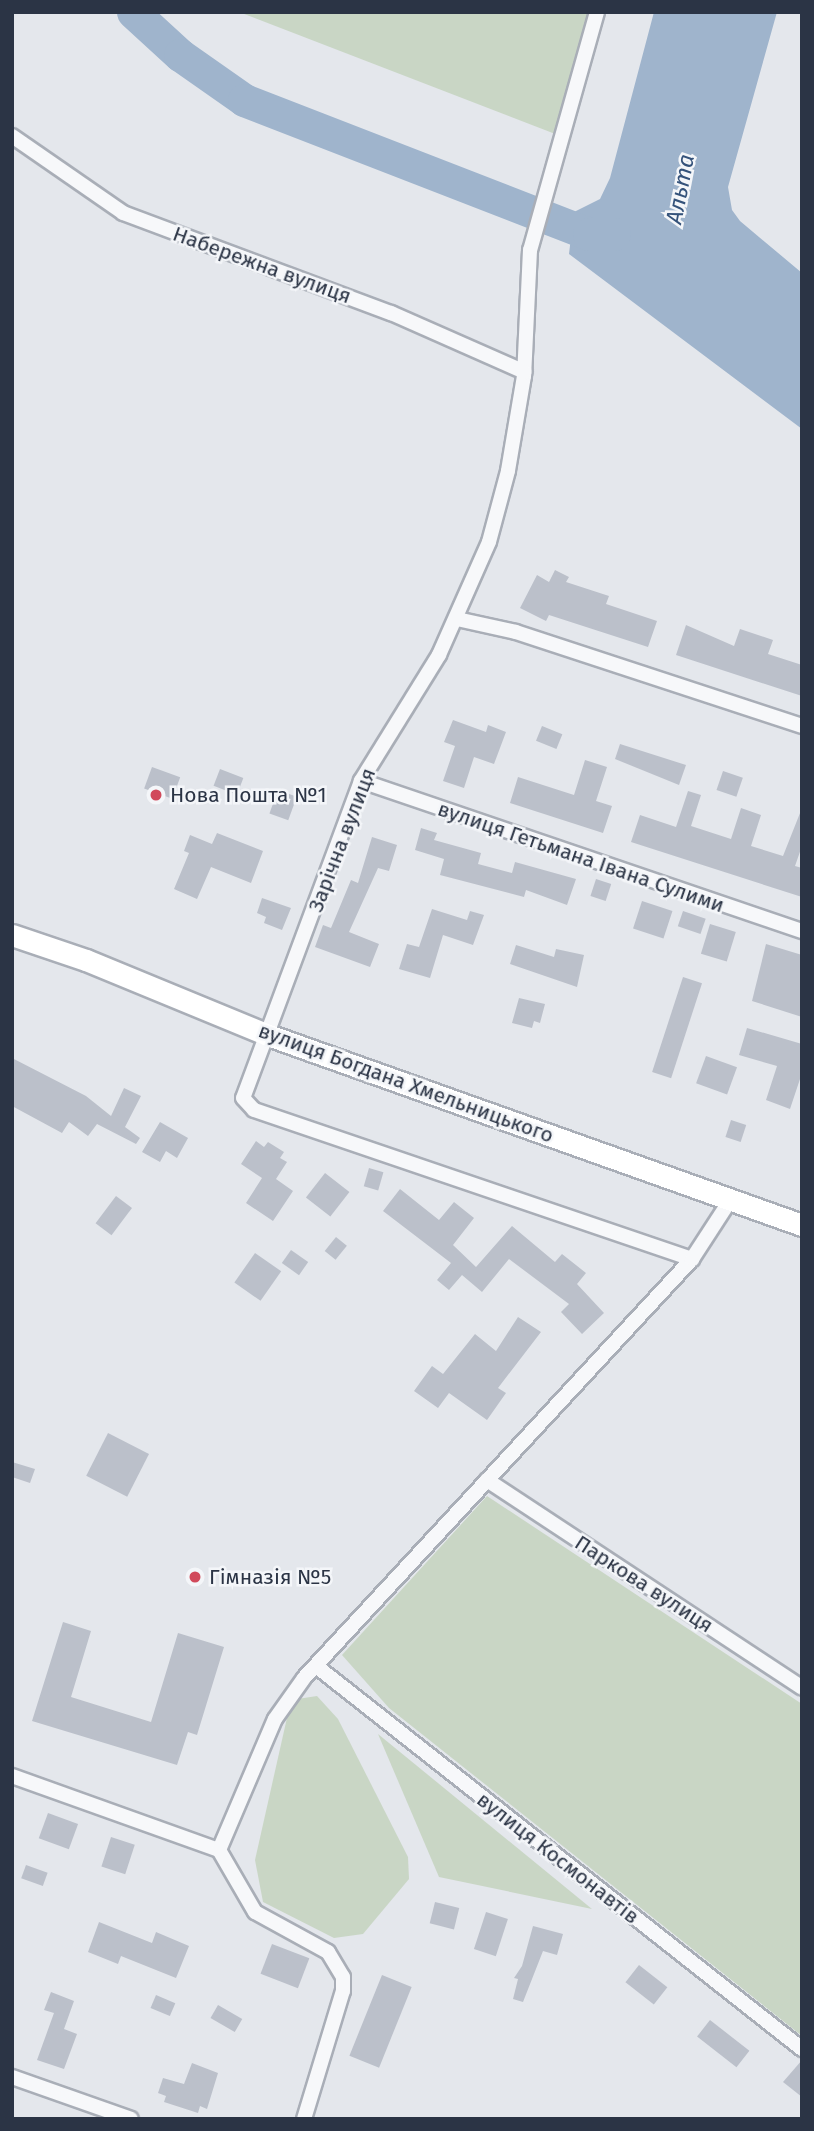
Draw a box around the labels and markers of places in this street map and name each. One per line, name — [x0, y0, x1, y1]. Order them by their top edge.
place label: Нова Пошта №1 — [170, 782, 327, 808]
marker: Нова Пошта №1 — [148, 787, 164, 803]
place label: Гімназія №5 — [209, 1564, 331, 1590]
marker: Гімназія №5 — [187, 1569, 203, 1585]

